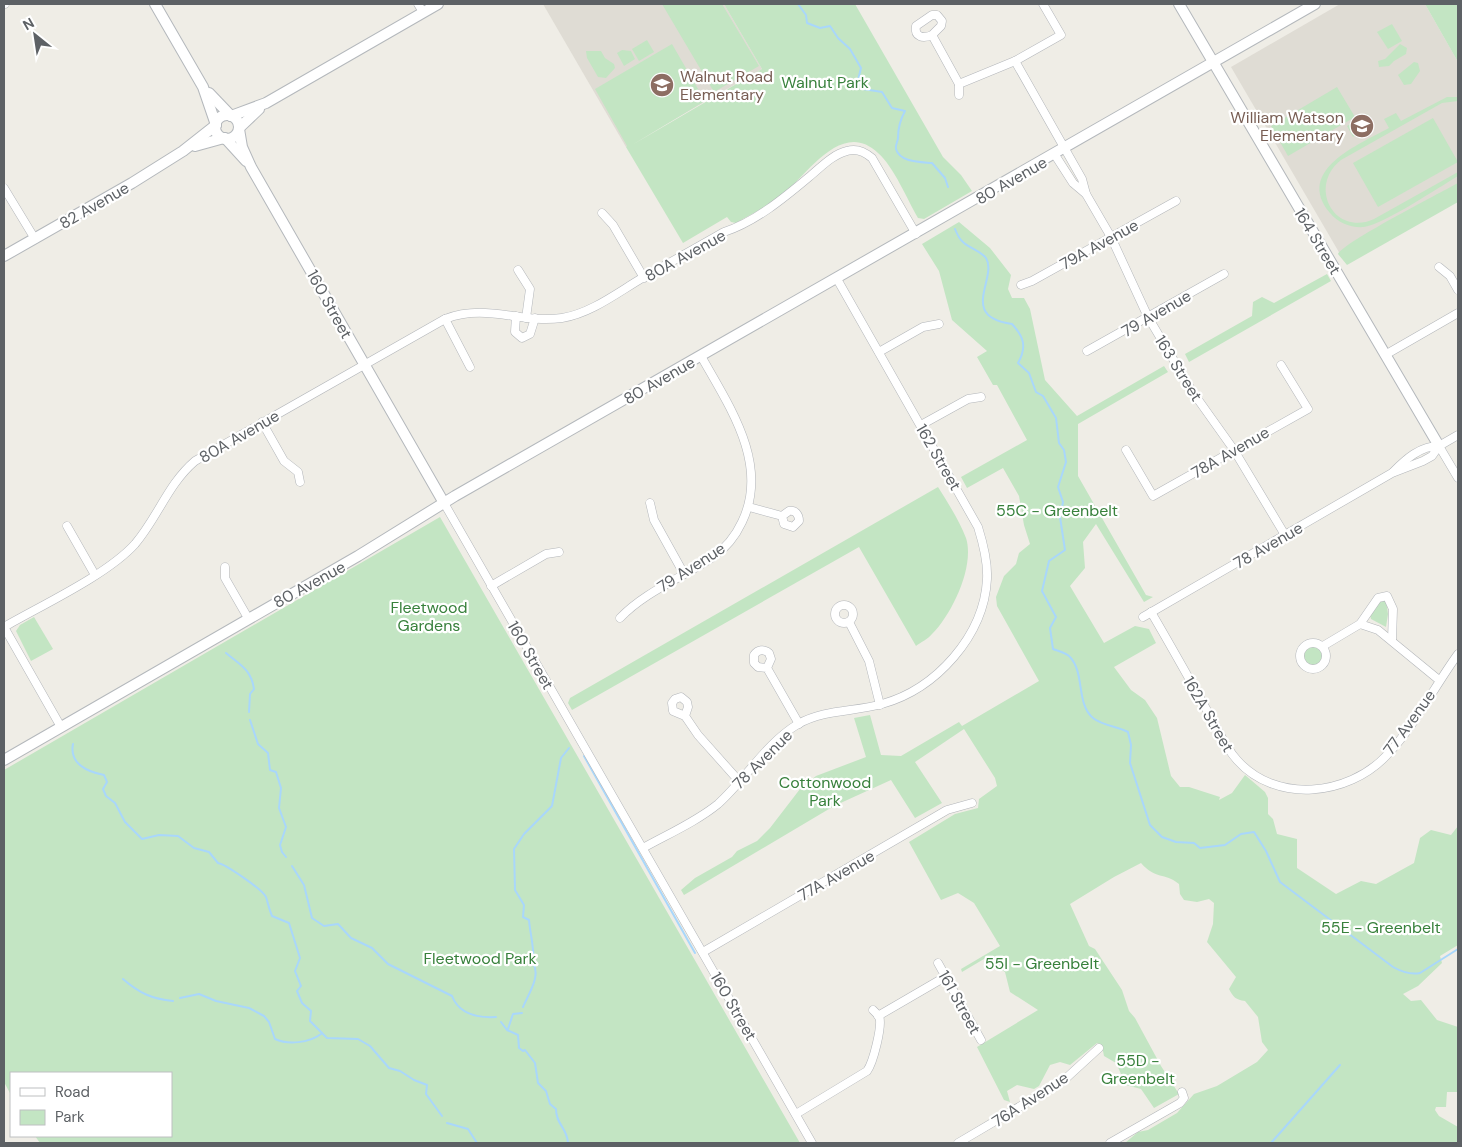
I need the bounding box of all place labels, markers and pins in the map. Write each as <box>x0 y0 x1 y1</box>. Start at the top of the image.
place label: Walnut Road Elementary <box>680 66 773 105</box>
school or university icon: Walnut Road Elementary <box>649 72 675 98</box>
place label: William Watson Elementary <box>1230 107 1344 146</box>
school or university icon: William Watson Elementary <box>1349 113 1375 139</box>

